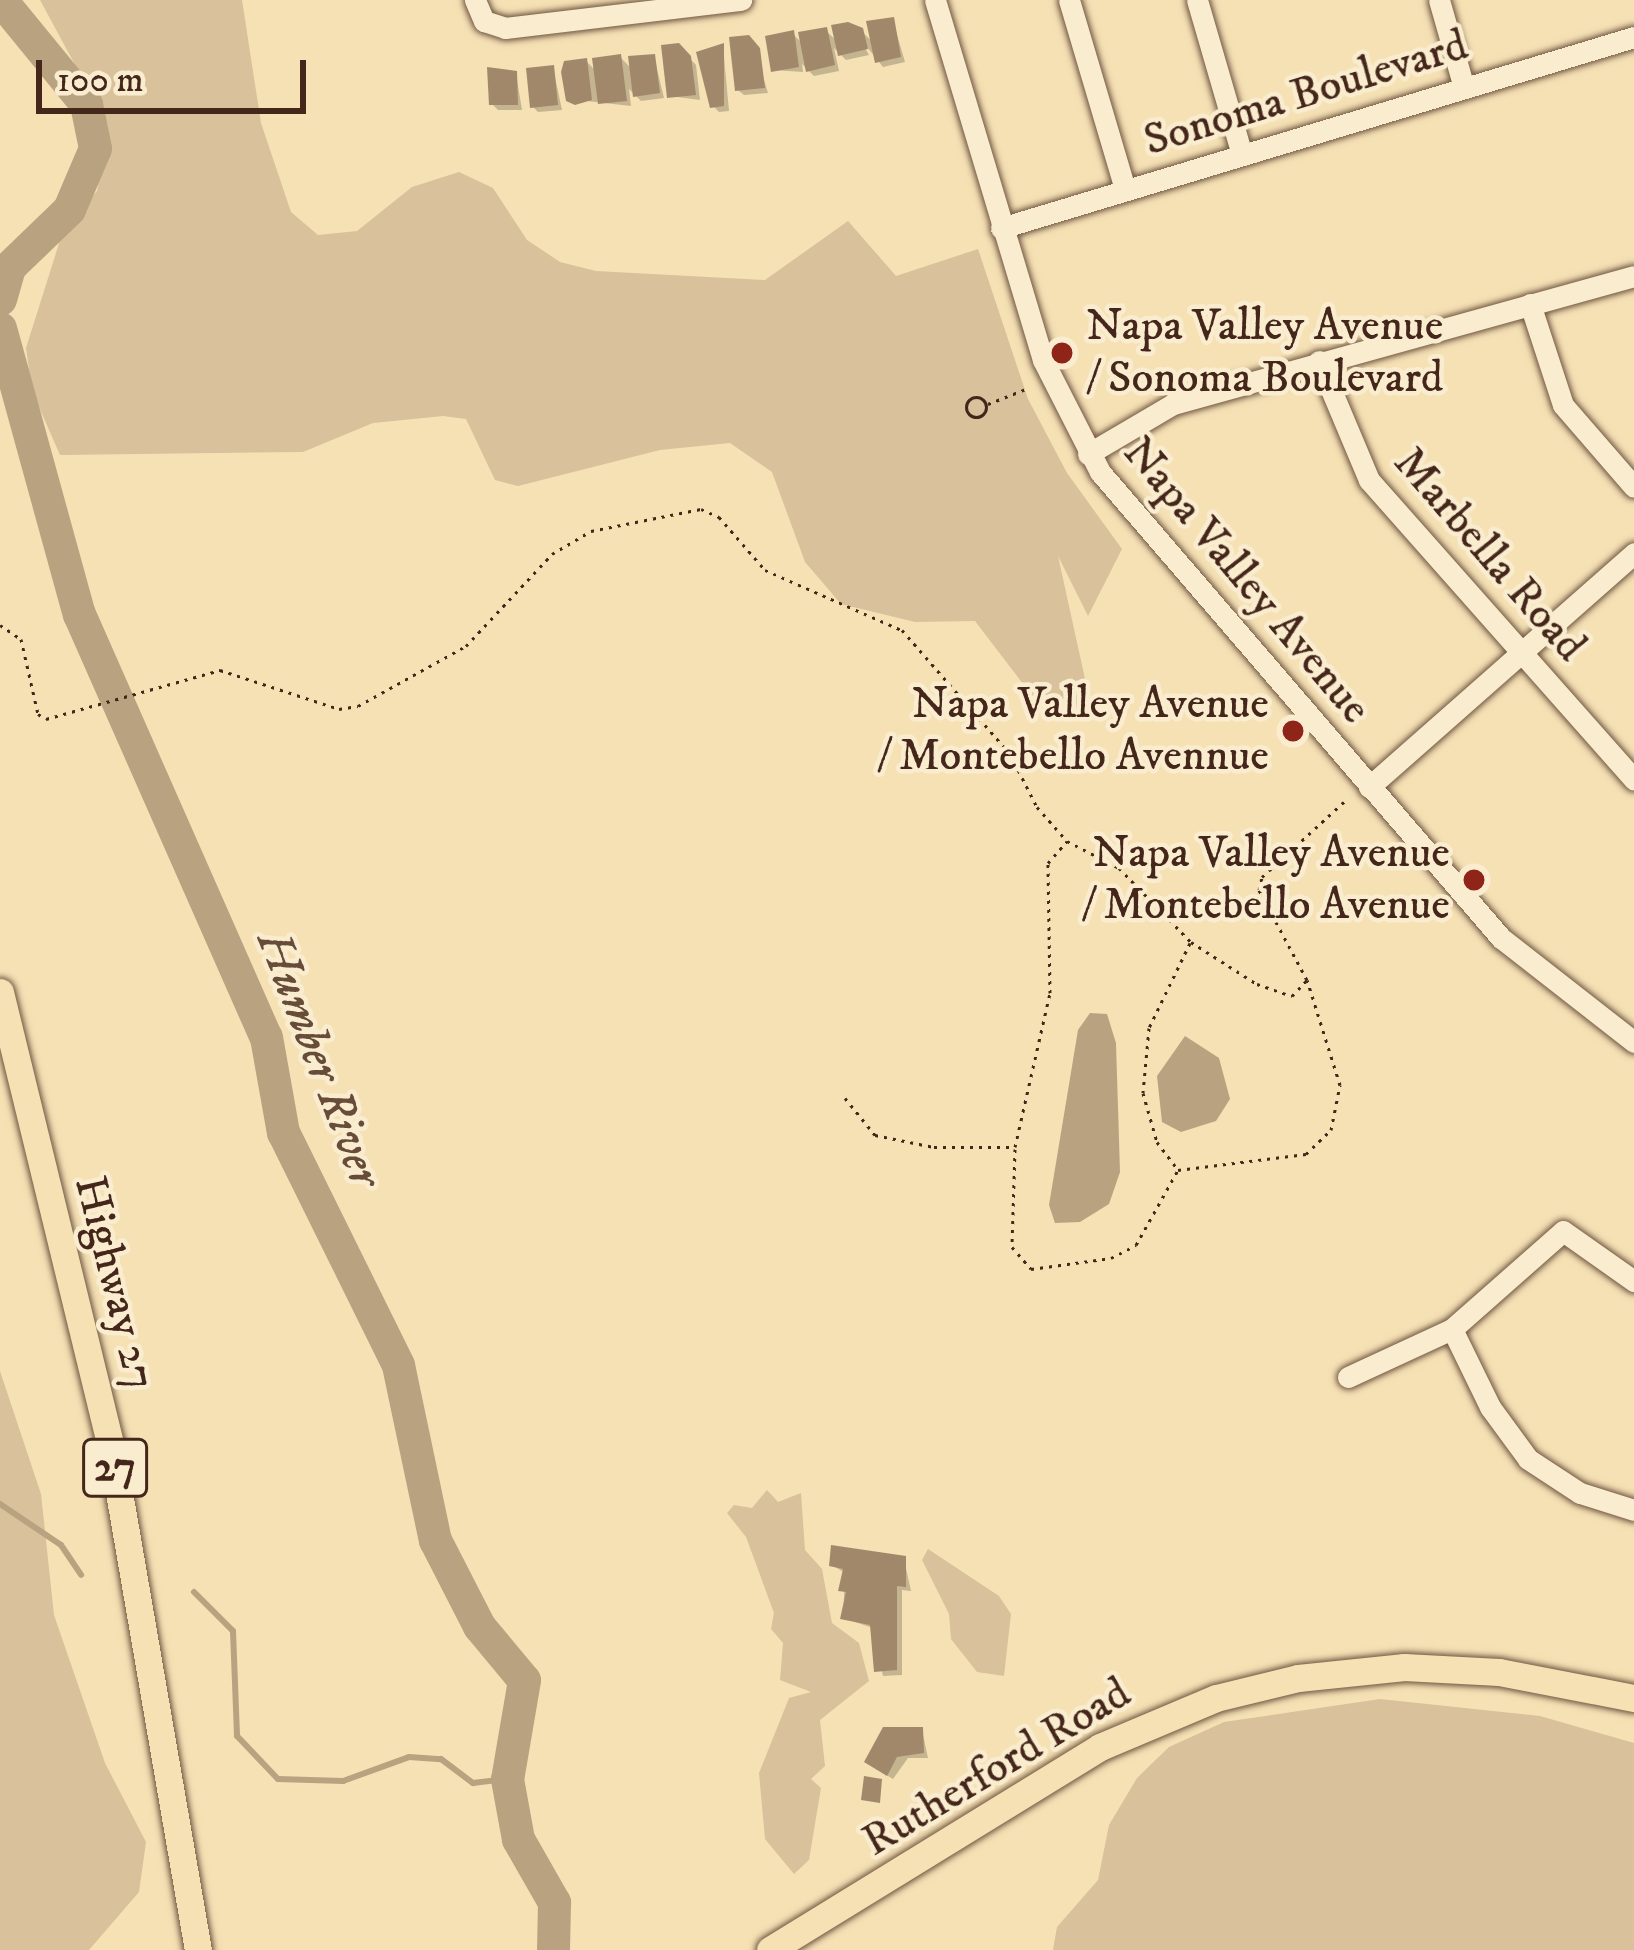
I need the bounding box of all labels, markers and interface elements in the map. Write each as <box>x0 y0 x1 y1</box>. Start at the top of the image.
street label: Sonoma Boulevard <box>1138 19 1474 169</box>
scale bar <box>42 36 312 110</box>
text: 100 m <box>57 58 144 103</box>
place label: Napa Valley Avenue / Sonoma Boulevard <box>1086 300 1443 406</box>
marker: Napa Valley Avenue / Sonoma Boulevard <box>1049 340 1075 366</box>
street label: Napa Valley Avenue <box>1110 427 1382 735</box>
street label: Marbella Road <box>1381 437 1597 673</box>
place label: Napa Valley Avenue / Montebello Avennue <box>877 678 1269 784</box>
marker: Napa Valley Avenue / Montebello Avennue <box>1280 718 1306 744</box>
place label: Napa Valley Avenue / Montebello Avenue <box>1082 827 1450 933</box>
marker: Napa Valley Avenue / Montebello Avenue <box>1461 867 1487 893</box>
water label: Humber River <box>243 923 393 1195</box>
street label: Highway 27 <box>61 1171 167 1395</box>
road number: 27 <box>82 1432 148 1504</box>
street label: Rutherford Road <box>853 1667 1141 1869</box>

